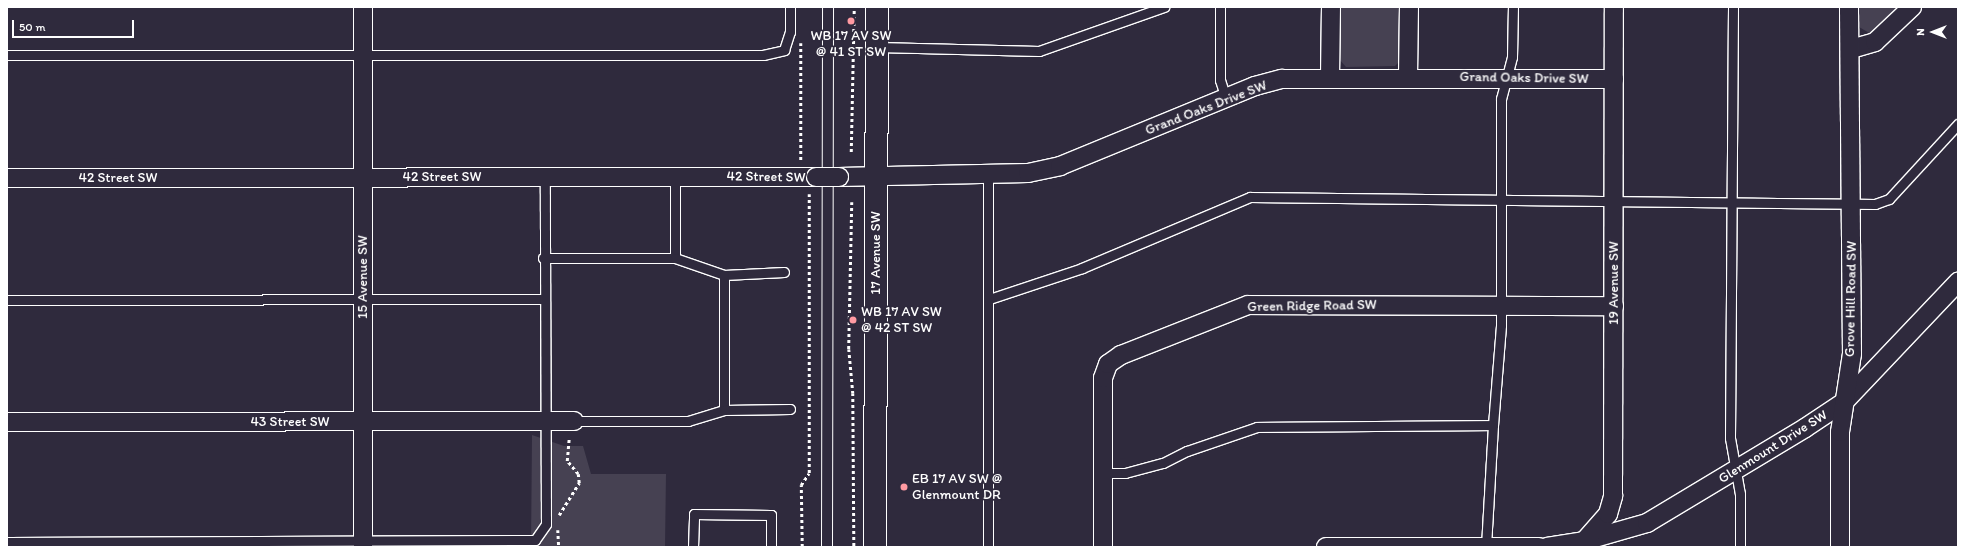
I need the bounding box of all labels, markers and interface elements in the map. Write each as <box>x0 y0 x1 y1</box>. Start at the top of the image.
scale bar <box>14 12 136 38</box>
north arrow <box>1913 12 1953 52</box>
marker: WB 17 AV SW @ 41 ST SW <box>846 16 856 26</box>
text: 50 m <box>19 20 45 34</box>
place label: WB 17 AV SW @ 41 ST SW <box>811 28 891 60</box>
text: N <box>1914 28 1927 36</box>
street label: Grand Oaks Drive SW <box>1459 68 1589 88</box>
street label: Grand Oaks Drive SW <box>1143 77 1269 139</box>
street label: 42 Street SW <box>726 168 806 186</box>
street label: 42 Street SW <box>403 169 481 185</box>
street label: 42 Street SW <box>79 170 157 186</box>
street label: 17 Avenue SW <box>868 211 884 295</box>
street label: 15 Avenue SW <box>355 235 371 319</box>
street label: 19 Avenue SW <box>1606 241 1622 325</box>
street label: Grove Hill Road SW <box>1842 241 1860 357</box>
street label: Green Ridge Road SW <box>1247 296 1377 316</box>
place label: WB 17 AV SW @ 42 ST SW <box>861 304 941 336</box>
marker: WB 17 AV SW @ 42 ST SW <box>848 315 858 325</box>
street label: Glenmount Drive SW <box>1715 407 1831 487</box>
street label: 43 Street SW <box>250 414 330 430</box>
place label: EB 17 AV SW @ Glenmount DR <box>912 471 1002 504</box>
marker: EB 17 AV SW @ Glenmount DR <box>899 482 909 492</box>

